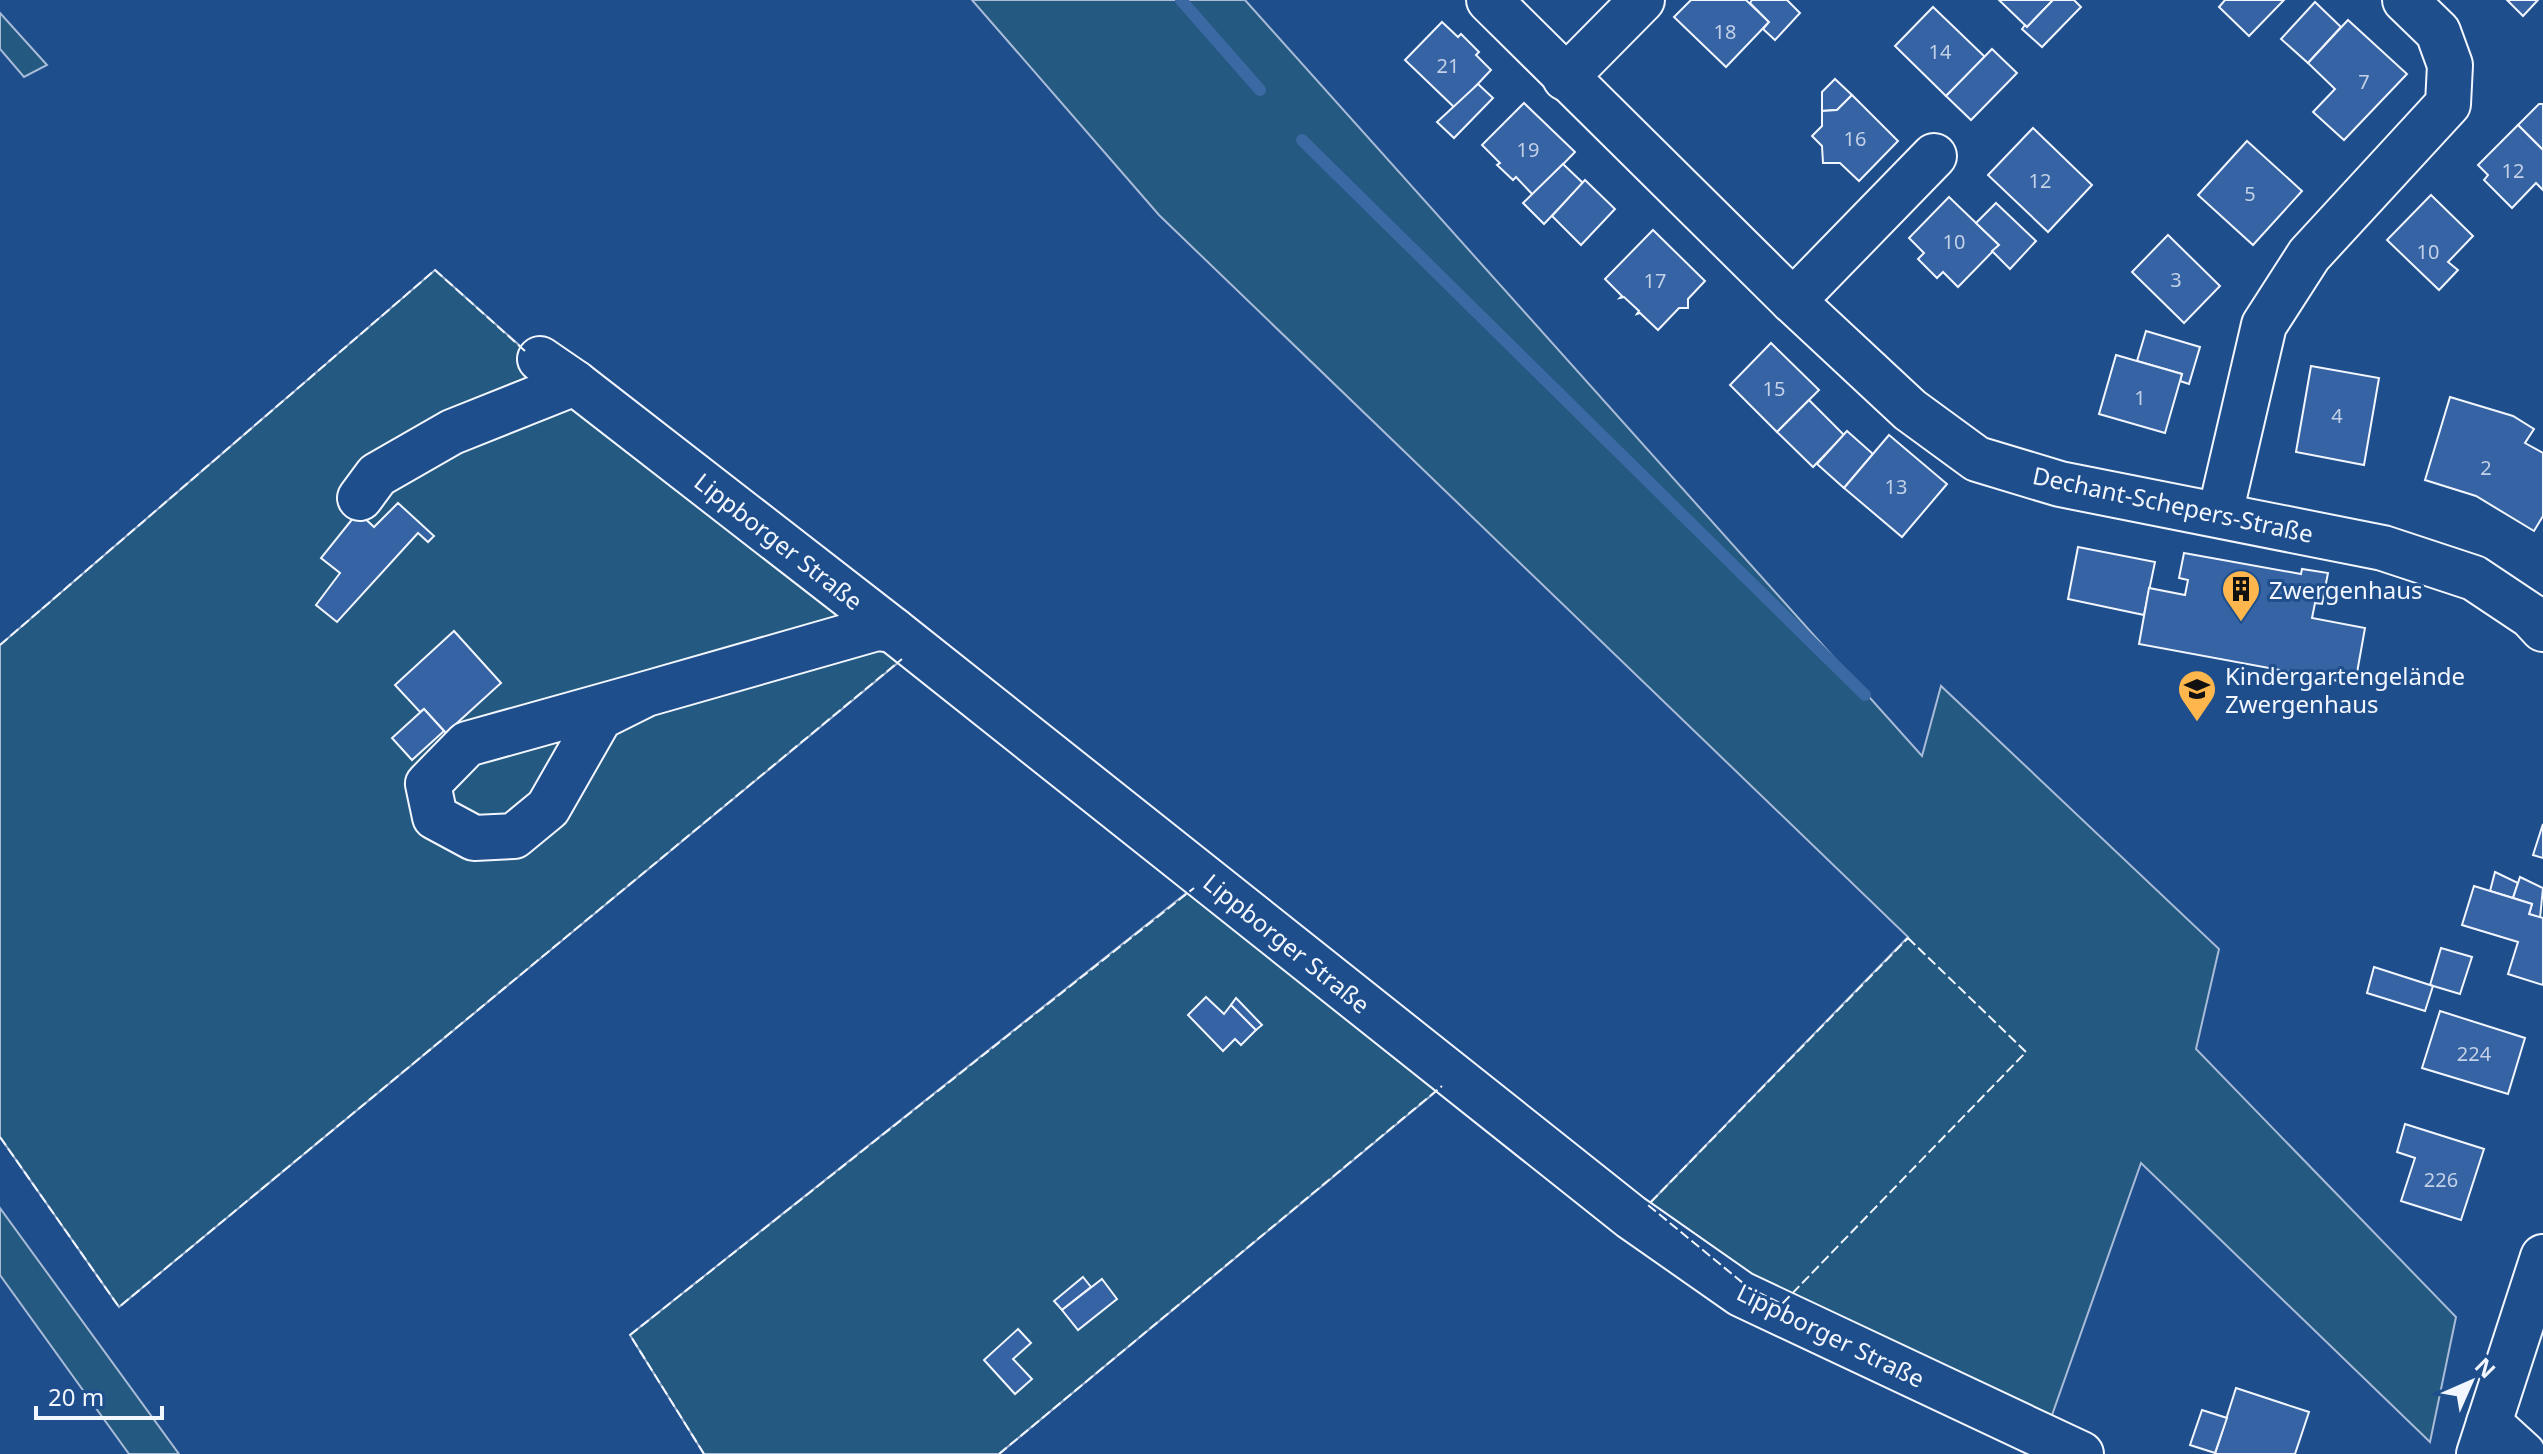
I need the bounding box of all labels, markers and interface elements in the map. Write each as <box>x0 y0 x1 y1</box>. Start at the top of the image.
house number: 18 <box>1714 18 1736 45</box>
house number: 14 <box>1929 38 1952 65</box>
house number: 21 <box>1437 52 1459 79</box>
house number: 7 <box>2358 68 2370 95</box>
house number: 16 <box>1844 125 1866 152</box>
house number: 19 <box>1517 136 1539 163</box>
house number: 12 <box>2502 157 2524 184</box>
house number: 12 <box>2029 167 2051 194</box>
house number: 5 <box>2244 180 2256 207</box>
house number: 10 <box>1943 228 1965 255</box>
house number: 10 <box>2417 238 2439 265</box>
house number: 3 <box>2170 266 2182 293</box>
house number: 17 <box>1644 267 1666 294</box>
house number: 15 <box>1763 375 1785 402</box>
house number: 1 <box>2134 384 2146 411</box>
house number: 4 <box>2331 402 2343 429</box>
house number: 2 <box>2480 454 2492 481</box>
street label: Dechant-Schepers-Straße <box>2030 458 2316 550</box>
street label: Lippborger Straße <box>688 465 870 617</box>
house number: 13 <box>1885 473 1907 500</box>
building icon: Zwergenhaus <box>2220 568 2262 623</box>
place label: Zwergenhaus <box>2269 573 2423 606</box>
place label: Kindergartengelände Zwergenhaus <box>2225 659 2465 720</box>
school or university icon: Kindergartengelände Zwergenhaus <box>2176 668 2218 723</box>
street label: Lippborger Straße <box>1197 866 1377 1020</box>
house number: 224 <box>2457 1040 2492 1067</box>
house number: 226 <box>2424 1166 2458 1193</box>
street label: Lippborger Straße <box>1732 1275 1930 1395</box>
north arrow <box>2431 1342 2511 1422</box>
text: N <box>2469 1350 2503 1384</box>
scale bar <box>36 1370 162 1420</box>
text: 20 m <box>48 1380 104 1413</box>

